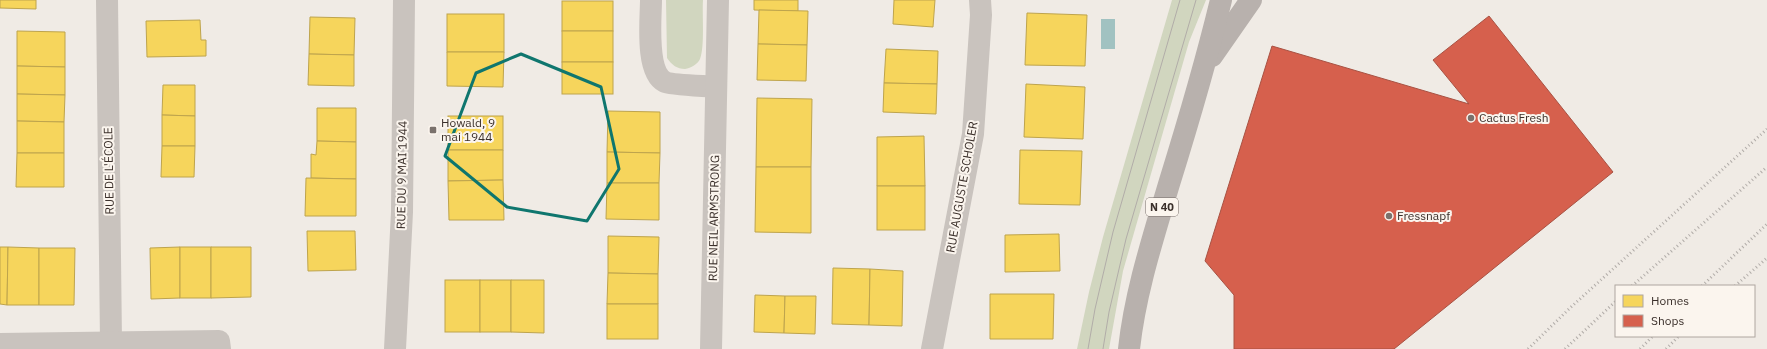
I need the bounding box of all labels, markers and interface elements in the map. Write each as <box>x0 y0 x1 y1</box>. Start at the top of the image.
place label: Cactus Fresh <box>1479 110 1549 125</box>
marker: Cactus Fresh <box>1466 113 1476 123</box>
place label: Howald, 9 mai 1944 <box>441 115 495 144</box>
street label: RUE AUGUSTE SCHOLER <box>943 120 981 254</box>
street label: RUE DU 9 MAI 1944 <box>393 121 410 229</box>
marker: Howald, 9 mai 1944 <box>428 125 438 135</box>
street label: RUE DE L'ÉCOLE <box>100 127 117 215</box>
street label: RUE NEIL ARMSTRONG <box>705 155 722 281</box>
road number: N 40 <box>1146 198 1178 216</box>
place label: Fressnapf <box>1397 208 1450 223</box>
marker: Fressnapf <box>1384 211 1394 221</box>
legend <box>1615 285 1755 337</box>
text: Homes <box>1651 293 1689 308</box>
text: Shops <box>1651 313 1684 328</box>

